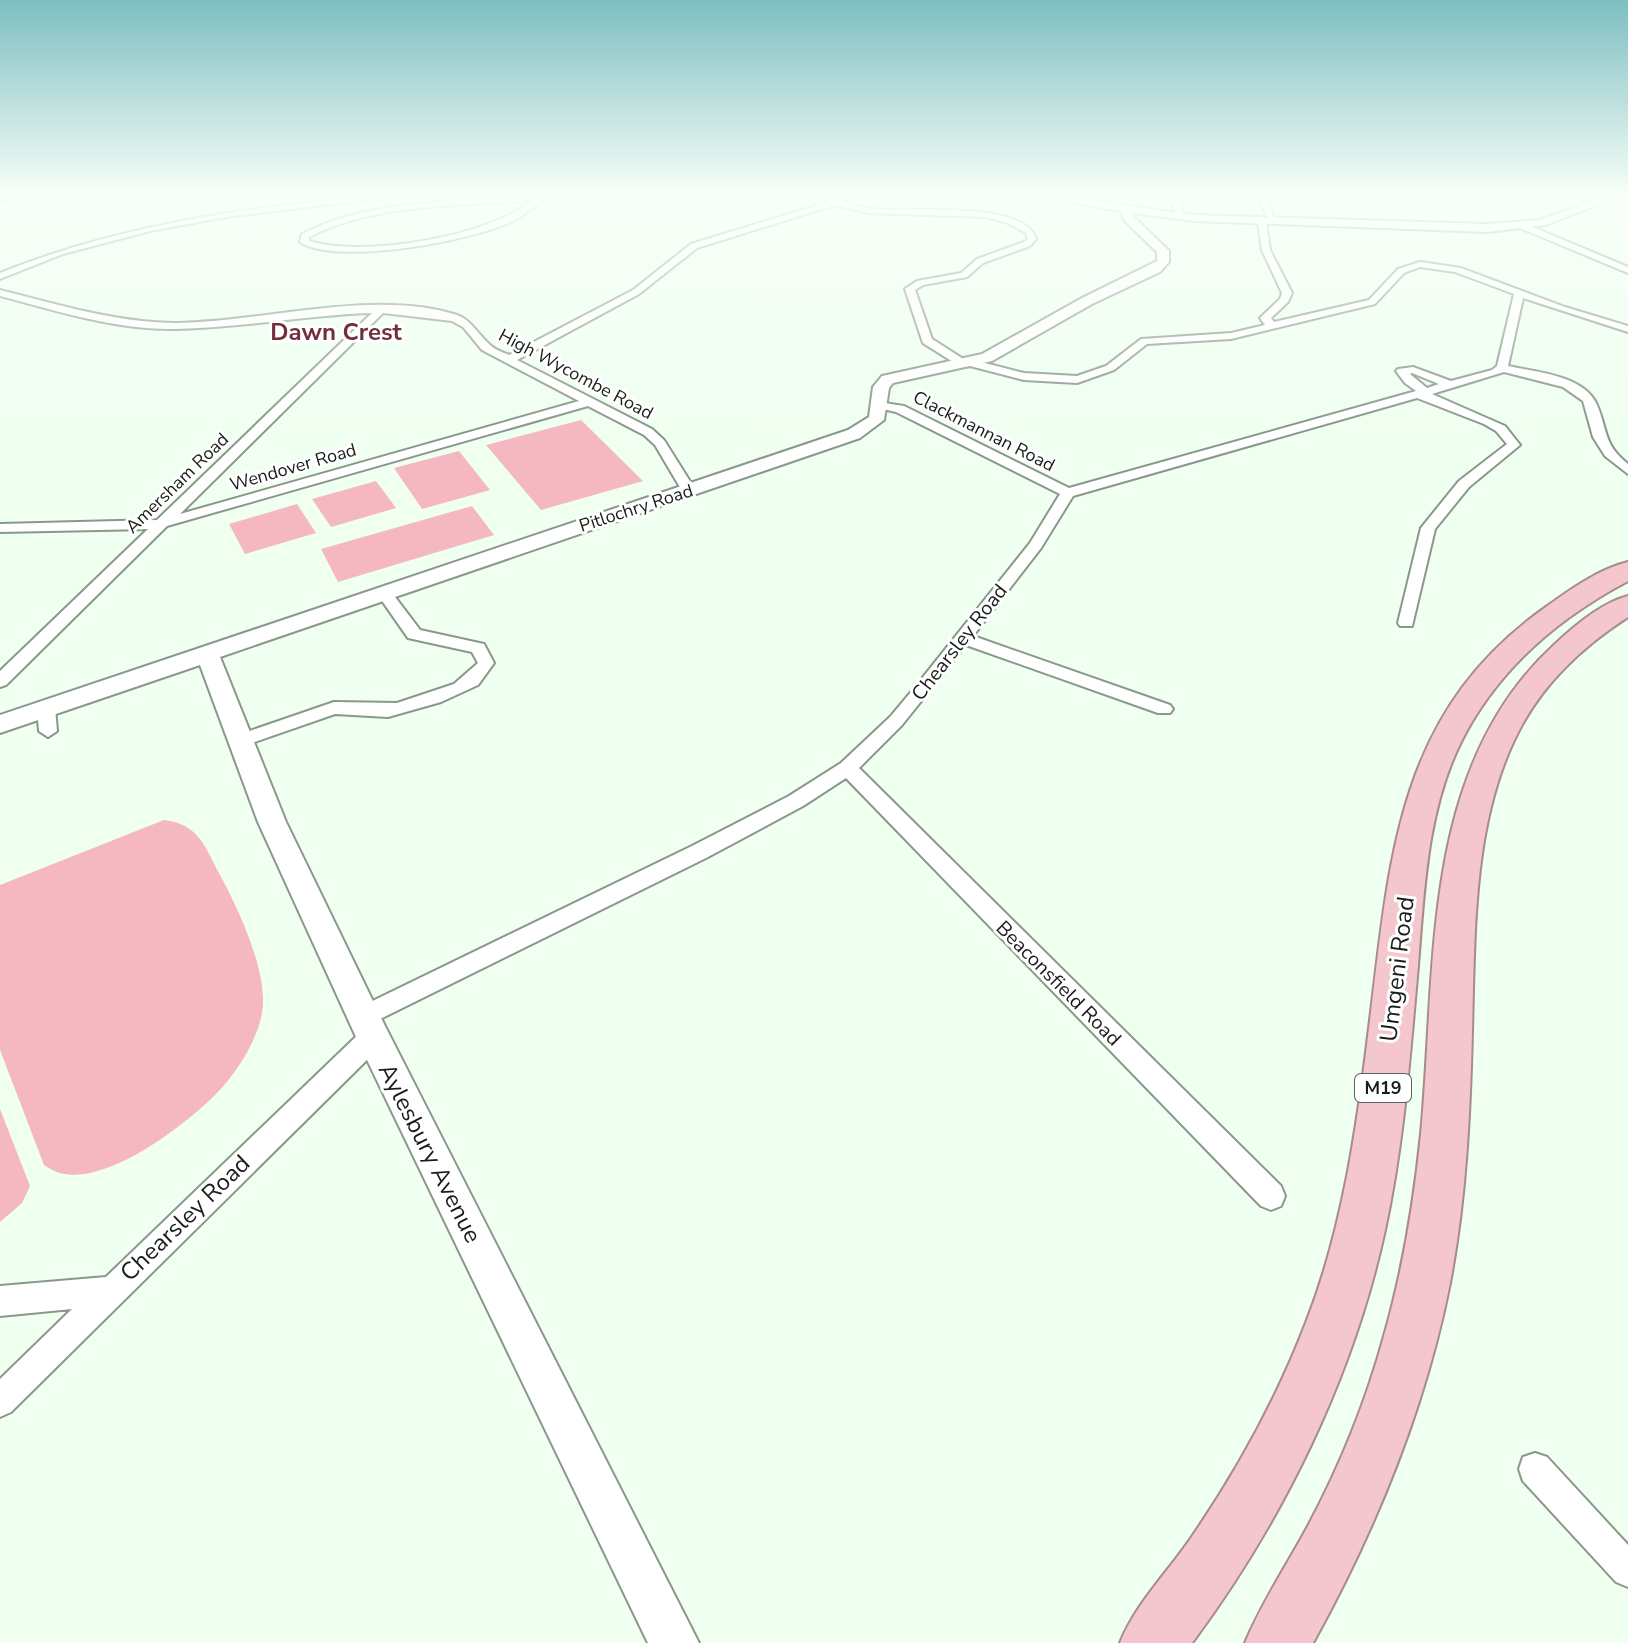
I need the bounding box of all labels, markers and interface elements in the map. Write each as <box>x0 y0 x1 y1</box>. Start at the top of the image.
district label: Dawn Crest <box>270 316 403 348</box>
street label: High Wycombe Road <box>494 323 658 425</box>
street label: Clackmannan Road <box>909 385 1059 477</box>
street label: Amersham Road <box>120 428 234 538</box>
street label: Wendover Road <box>227 437 359 497</box>
street label: Pitlochry Road <box>576 478 696 538</box>
street label: Chearsley Road <box>905 578 1013 706</box>
street label: Umgeni Road <box>1372 895 1422 1043</box>
street label: Beaconsfield Road <box>990 915 1127 1052</box>
street label: Aylesbury Avenue <box>371 1058 489 1248</box>
road number: M19 <box>1355 1074 1411 1102</box>
street label: Chearsley Road <box>113 1148 257 1288</box>

